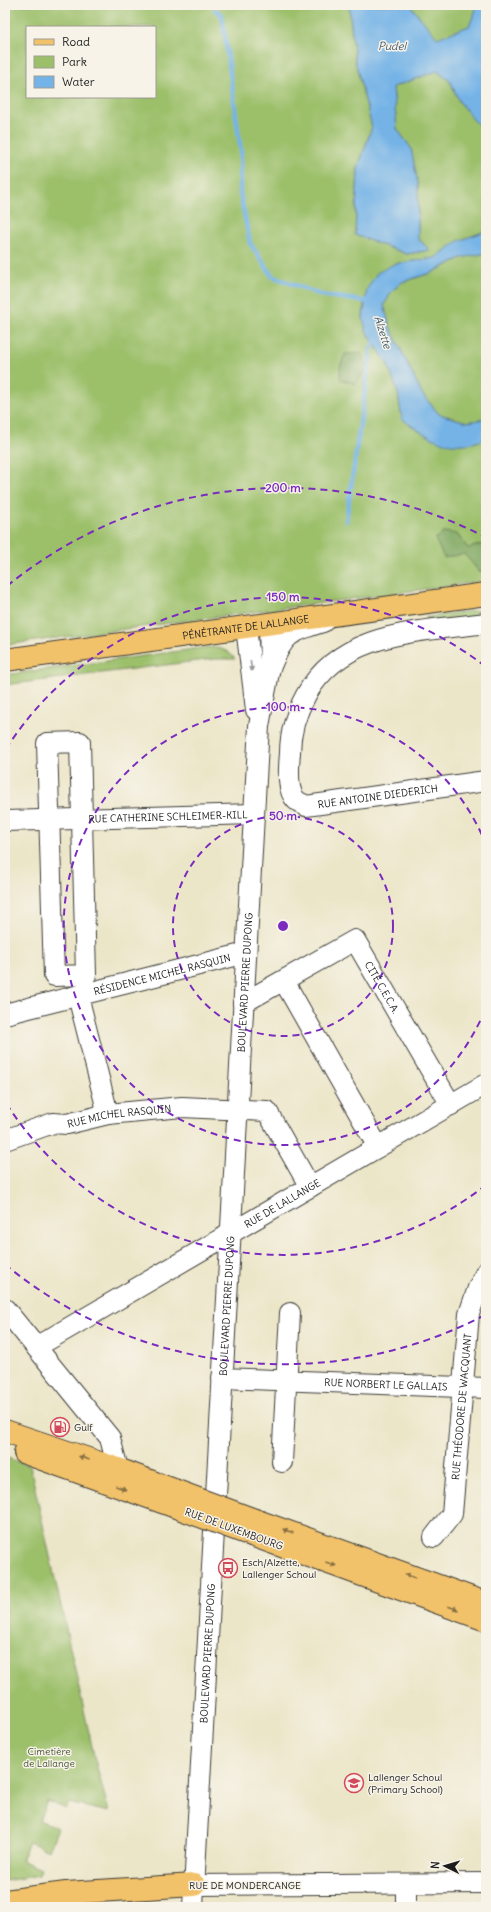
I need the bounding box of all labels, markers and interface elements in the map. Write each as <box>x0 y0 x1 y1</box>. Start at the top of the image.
legend <box>26 26 156 98</box>
text: Road <box>62 34 90 49</box>
water label: Pudel <box>378 39 407 53</box>
text: Park <box>62 54 87 69</box>
text: Water <box>62 74 95 89</box>
water label: Alzette <box>371 314 395 351</box>
text: 200 m <box>265 480 301 495</box>
text: 150 m <box>267 589 300 604</box>
street label: PÉNÉTRANTE DE LALLANGE <box>182 612 310 642</box>
one-way arrow <box>248 660 254 672</box>
text: 100 m <box>266 699 300 714</box>
street label: RUE ANTOINE DIEDERICH <box>317 781 439 811</box>
street label: RUE CATHERINE SCHLEIMER-KILL <box>88 808 248 825</box>
text: 50 m <box>269 808 298 823</box>
street label: BOULEVARD PIERRE DUPONG <box>234 912 255 1053</box>
centre of rings <box>276 919 290 933</box>
street label: RÉSIDENCE MICHEL RASQUIN <box>92 951 232 998</box>
street label: CITÉ C.E.C.A. <box>362 959 403 1016</box>
street label: RUE MICHEL RASQUIN <box>66 1102 172 1130</box>
street label: RUE DE LALLANGE <box>242 1176 323 1231</box>
street label: BOULEVARD PIERRE DUPONG <box>216 1236 237 1376</box>
street label: RUE THÉODORE DE WACQUANT <box>448 1333 474 1480</box>
street label: RUE NORBERT LE GALLAIS <box>324 1375 448 1393</box>
fuel station icon: Gulf <box>49 1416 71 1438</box>
place label: Gulf <box>74 1421 93 1434</box>
one-way arrow <box>78 1454 90 1460</box>
one-way arrow <box>115 1485 127 1491</box>
street label: RUE DE LUXEMBOURG <box>183 1505 285 1553</box>
one-way arrow <box>281 1528 293 1534</box>
place label: Esch/Alzette, Lallenger Schoul <box>242 1556 316 1581</box>
bus stop icon: Esch/Alzette, Lallenger Schoul <box>217 1557 239 1579</box>
one-way arrow <box>325 1561 337 1567</box>
one-way arrow <box>403 1572 415 1578</box>
street label: BOULEVARD PIERRE DUPONG <box>197 1583 218 1724</box>
one-way arrow <box>447 1605 459 1611</box>
park label: Cimetière de Lallange <box>23 1745 75 1770</box>
place label: Lallenger Schoul (Primary School) <box>368 1771 443 1796</box>
school or university icon: Lallenger Schoul (Primary School) <box>343 1772 365 1794</box>
north arrow <box>425 1846 465 1886</box>
text: N <box>428 1861 442 1870</box>
street label: RUE DE MONDERCANGE <box>189 1879 301 1892</box>

